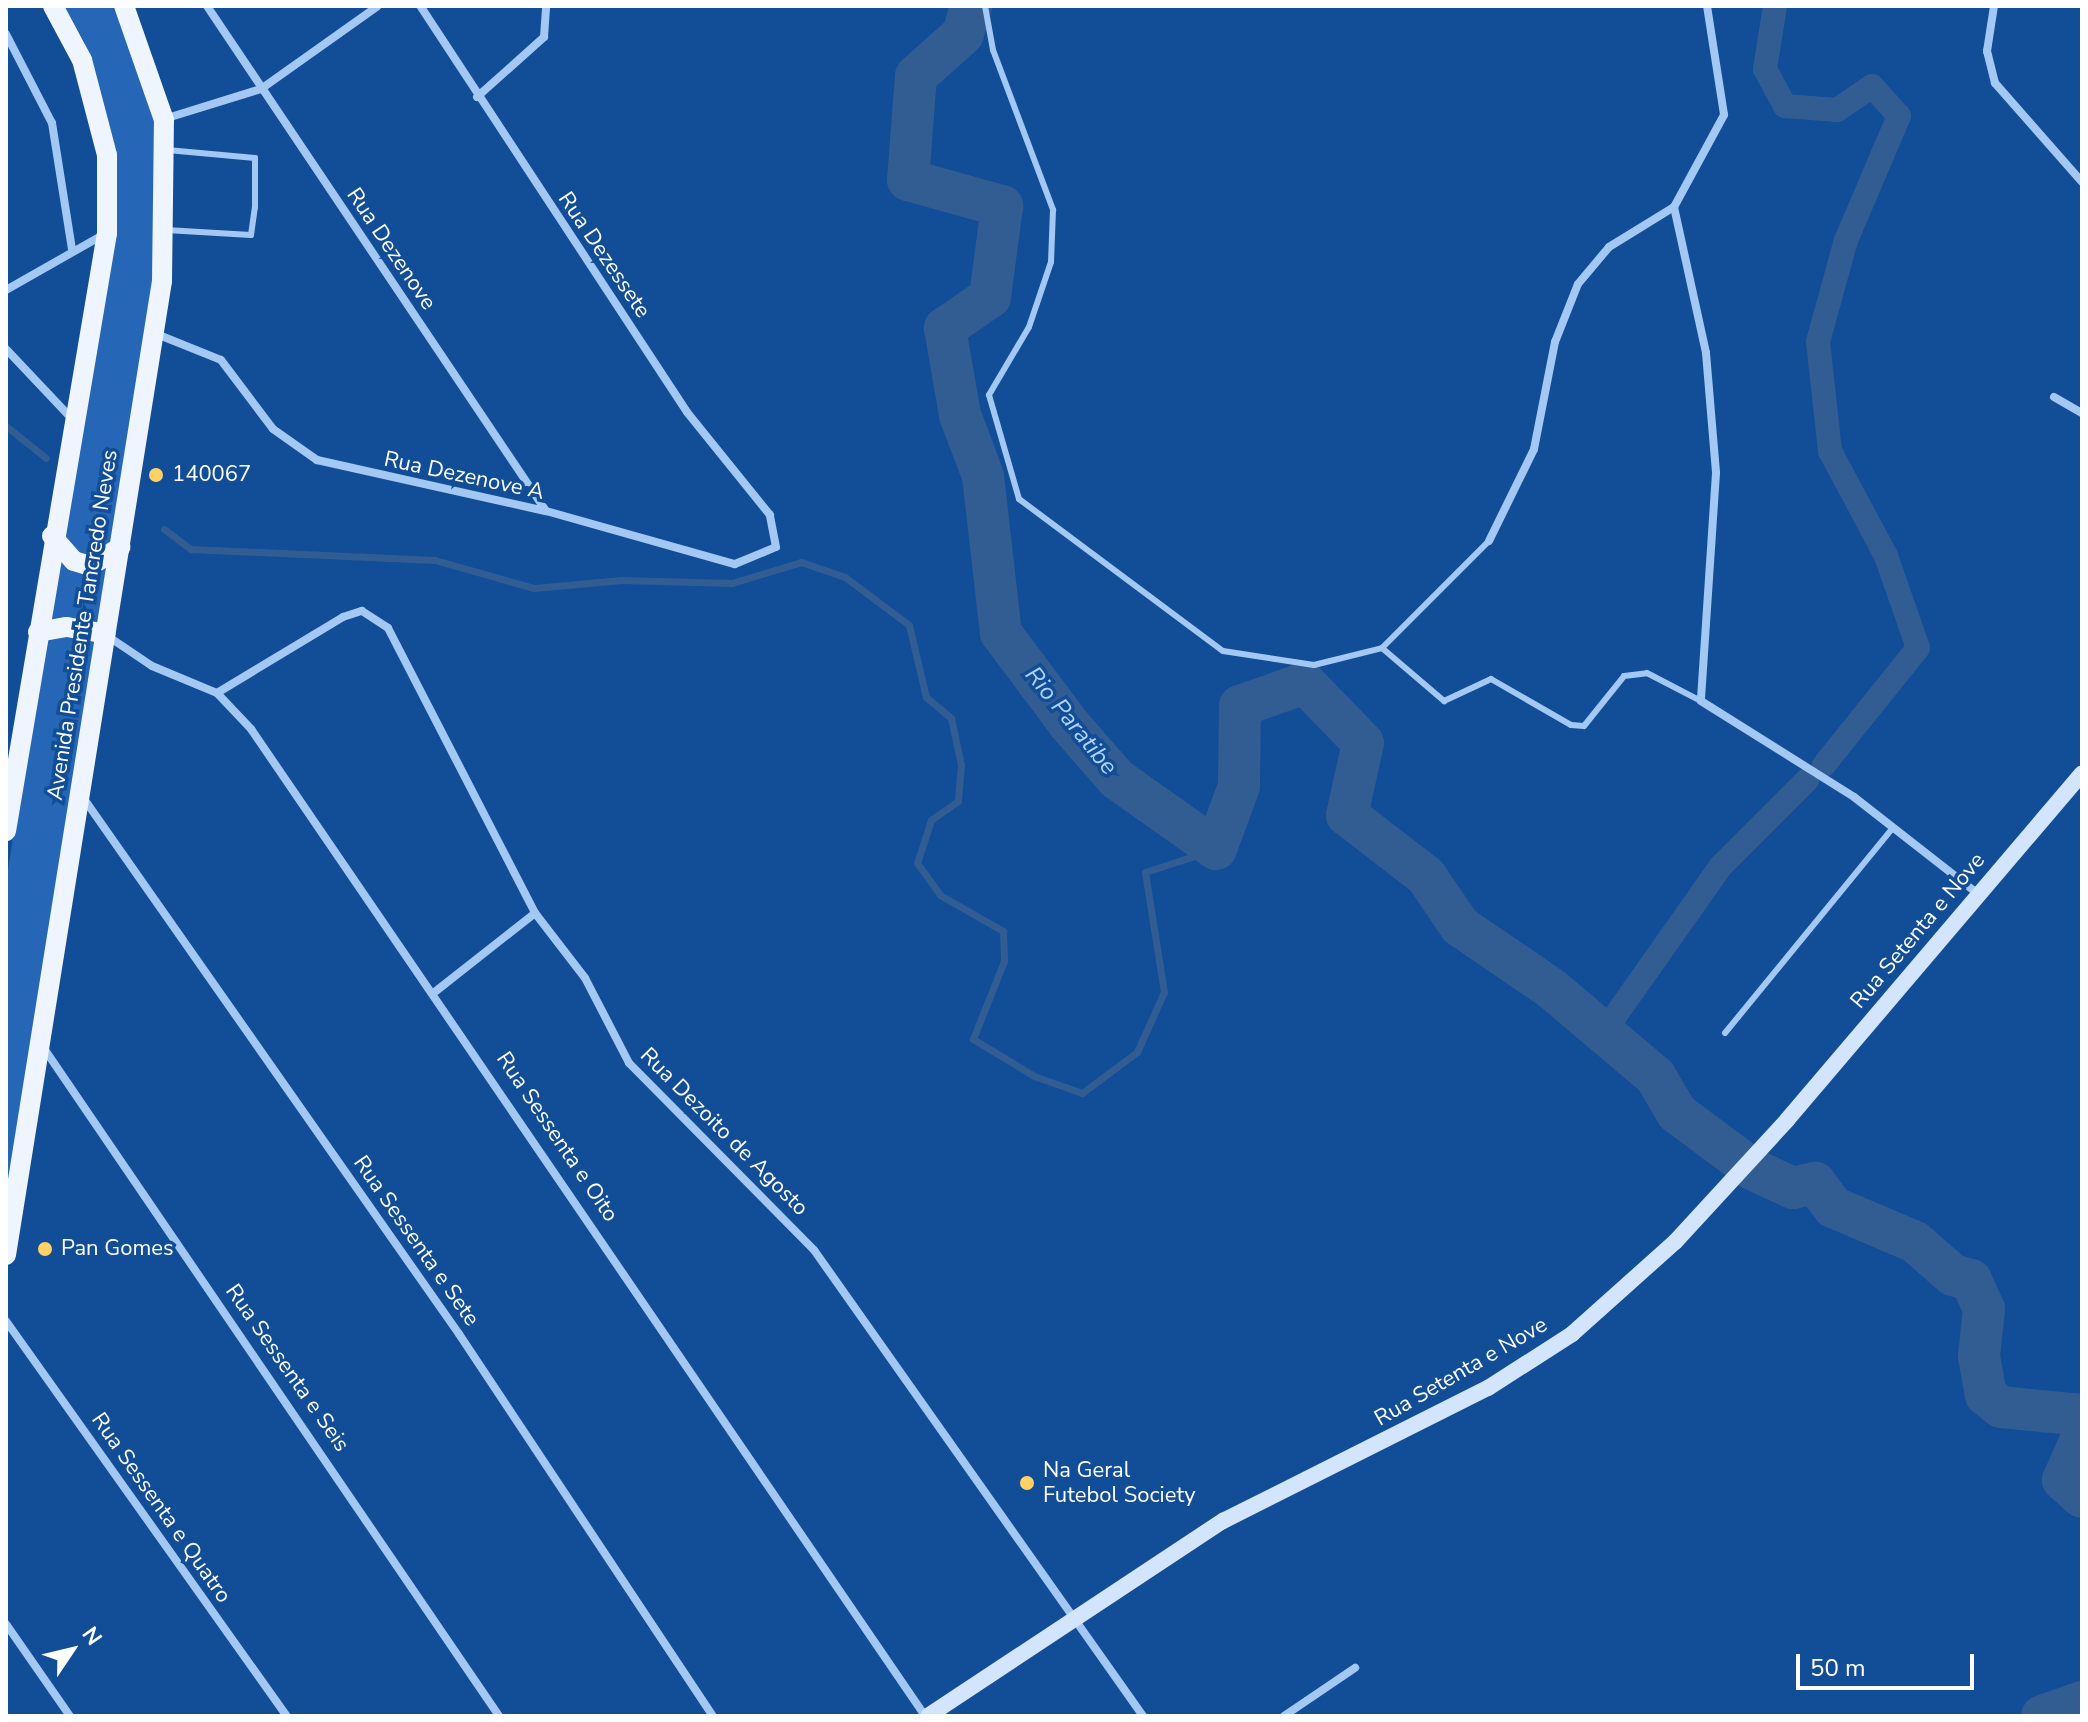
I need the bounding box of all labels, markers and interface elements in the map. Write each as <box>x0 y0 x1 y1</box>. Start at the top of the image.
street label: Rua Dezenove <box>341 183 441 315</box>
street label: Rua Dezessete <box>552 187 656 323</box>
street label: Rua Dezenove A <box>381 446 547 506</box>
street label: Avenida Presidente Tancredo Neves <box>42 448 124 802</box>
place label: 140067 <box>172 462 251 488</box>
marker: 140067 <box>147 466 165 484</box>
water label: Rio Paratibe <box>1019 661 1123 781</box>
street label: Rua Setenta e Nove <box>1845 848 1991 1014</box>
street label: Rua Dezoito de Agosto <box>635 1043 813 1221</box>
street label: Rua Sessenta e Oito <box>490 1047 624 1227</box>
street label: Rua Sessenta e Sete <box>347 1151 485 1331</box>
place label: Pan Gomes <box>61 1236 174 1262</box>
marker: Pan Gomes <box>36 1240 54 1258</box>
street label: Rua Sessenta e Seis <box>219 1279 355 1457</box>
street label: Rua Setenta e Nove <box>1370 1312 1552 1432</box>
street label: Rua Sessenta e Quatro <box>85 1408 237 1608</box>
place label: Na Geral Futebol Society <box>1043 1457 1196 1508</box>
marker: Na Geral Futebol Society <box>1018 1474 1036 1492</box>
north arrow <box>32 1610 112 1690</box>
text: N <box>75 1621 109 1652</box>
scale bar <box>1800 1638 1978 1688</box>
text: 50 m <box>1810 1652 1866 1684</box>

